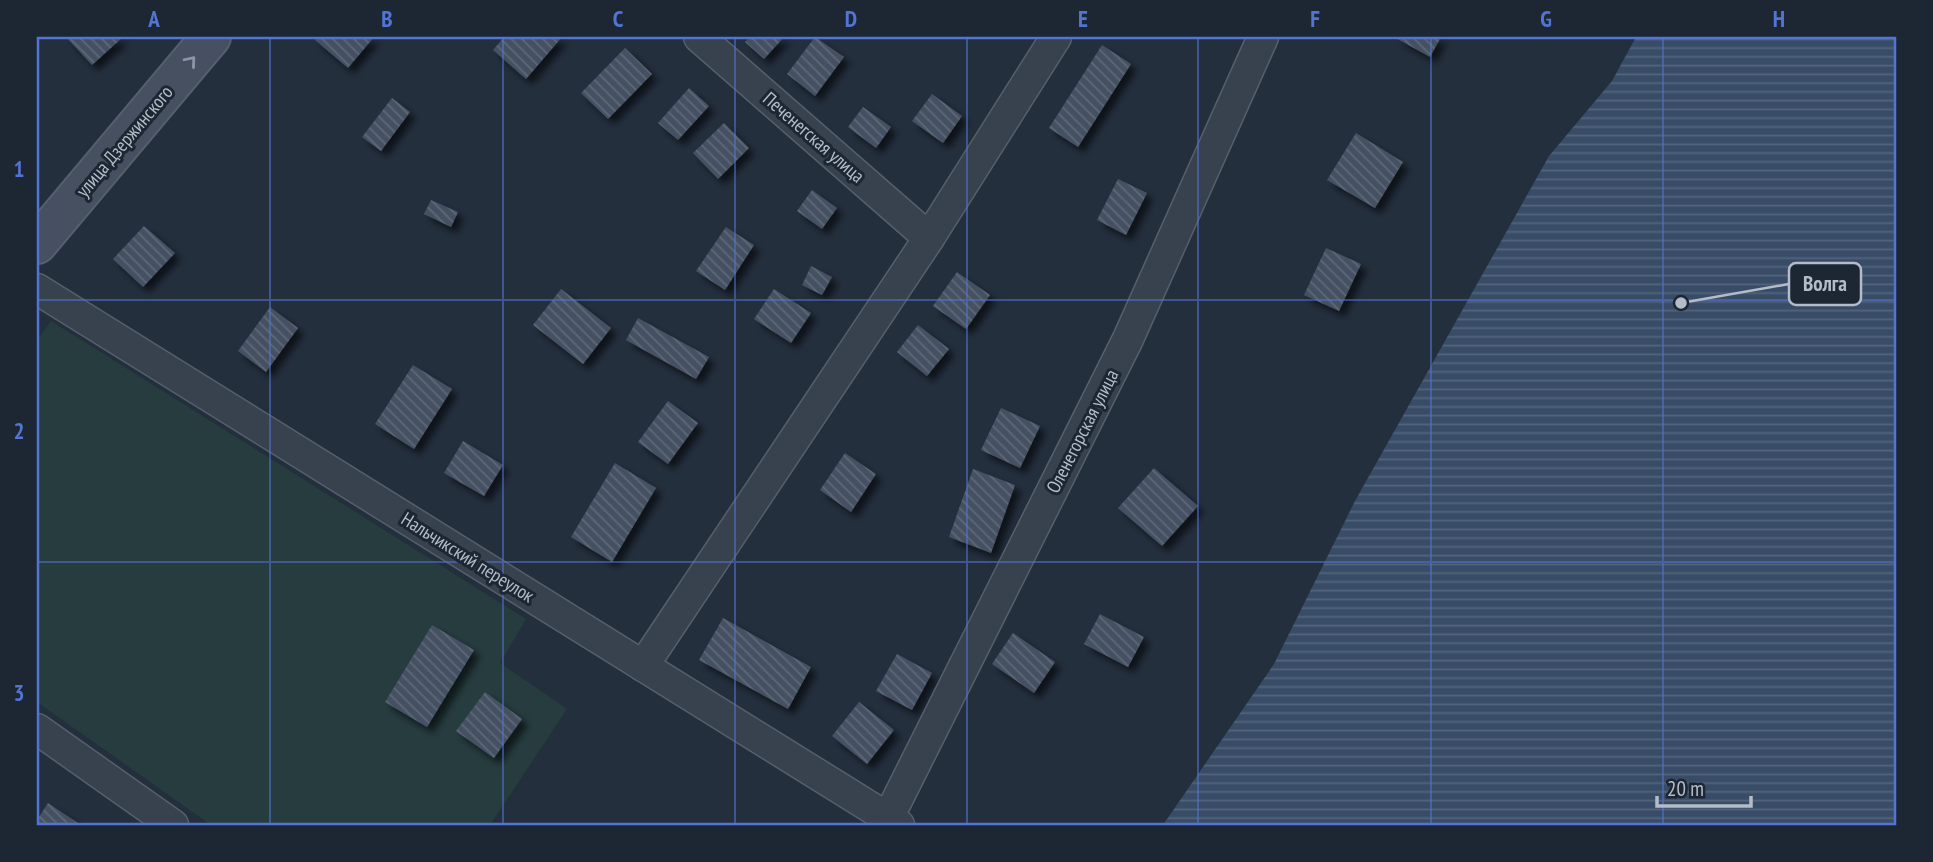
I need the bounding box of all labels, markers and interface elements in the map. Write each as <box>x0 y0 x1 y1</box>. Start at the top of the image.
text: A <box>147 4 160 33</box>
text: B <box>381 4 393 33</box>
text: C <box>613 4 624 33</box>
text: D <box>845 4 857 33</box>
text: E <box>1078 4 1088 33</box>
text: F <box>1310 4 1320 33</box>
text: G <box>1540 4 1552 33</box>
text: H <box>1773 4 1785 33</box>
one-way arrow <box>183 56 195 69</box>
street label: улица Дзержинского <box>70 80 178 202</box>
street label: Печенегская улица <box>758 86 870 188</box>
text: 1 <box>14 154 25 183</box>
callout: Волга <box>1789 263 1861 305</box>
text: Волга <box>1803 270 1847 297</box>
street label: Оленегорская улица <box>1041 365 1123 497</box>
text: 2 <box>14 416 25 445</box>
street label: Нальчикский переулок <box>397 506 539 608</box>
text: 3 <box>14 678 25 707</box>
scale bar <box>1657 764 1751 808</box>
text: 20 m <box>1667 775 1704 802</box>

